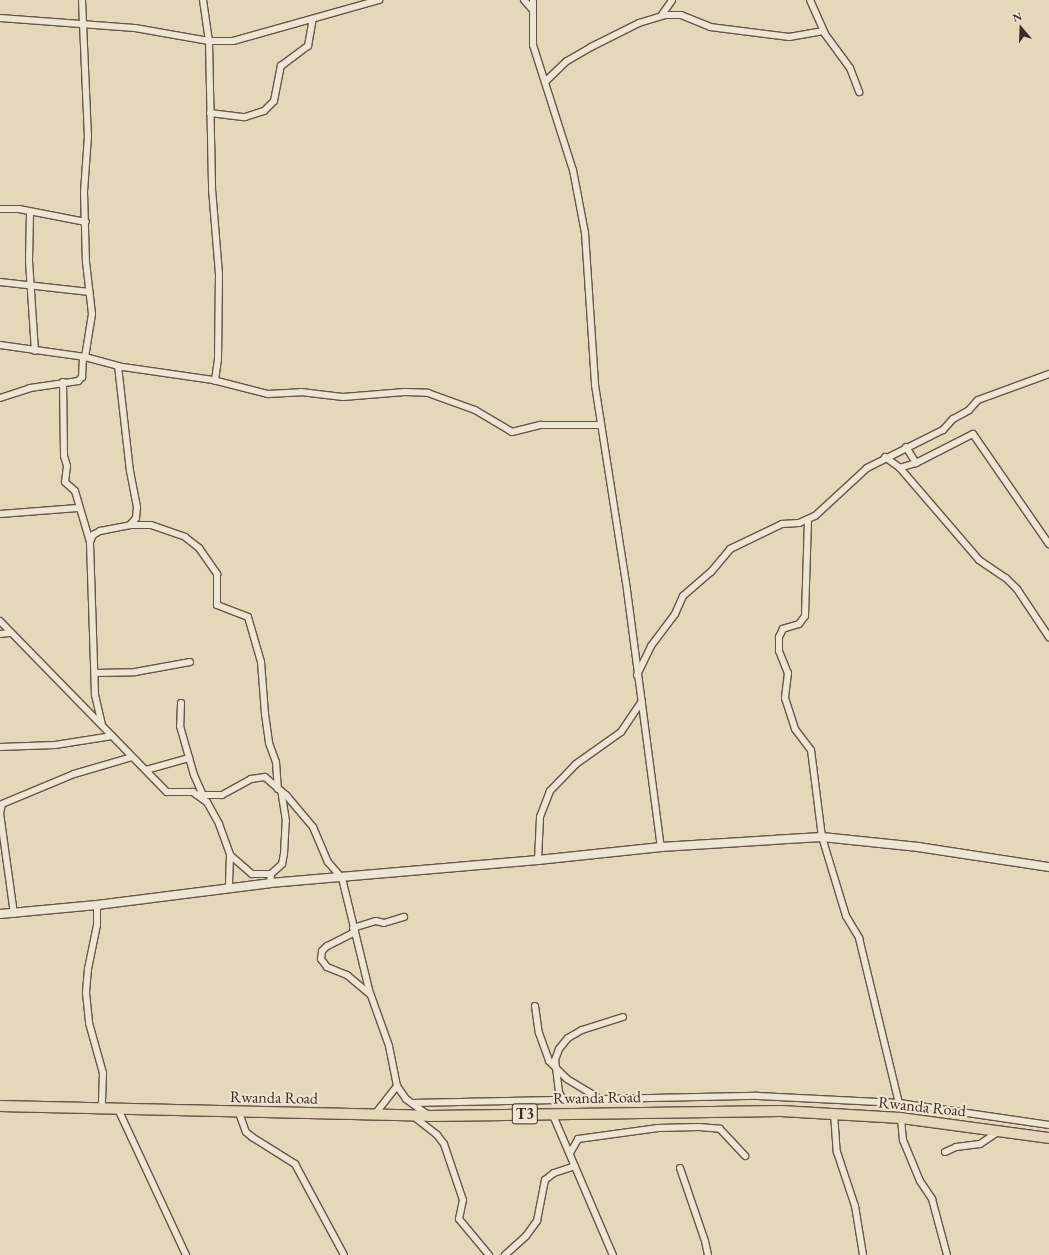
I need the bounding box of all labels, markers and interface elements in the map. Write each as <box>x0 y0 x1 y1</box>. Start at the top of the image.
north arrow <box>1001 8 1041 48</box>
text: N <box>1011 9 1024 25</box>
street label: Rwanda Road <box>230 1088 318 1108</box>
street label: Rwanda Road <box>553 1088 641 1108</box>
street label: Rwanda Road <box>877 1093 967 1121</box>
road number: T3 <box>511 1101 539 1127</box>

